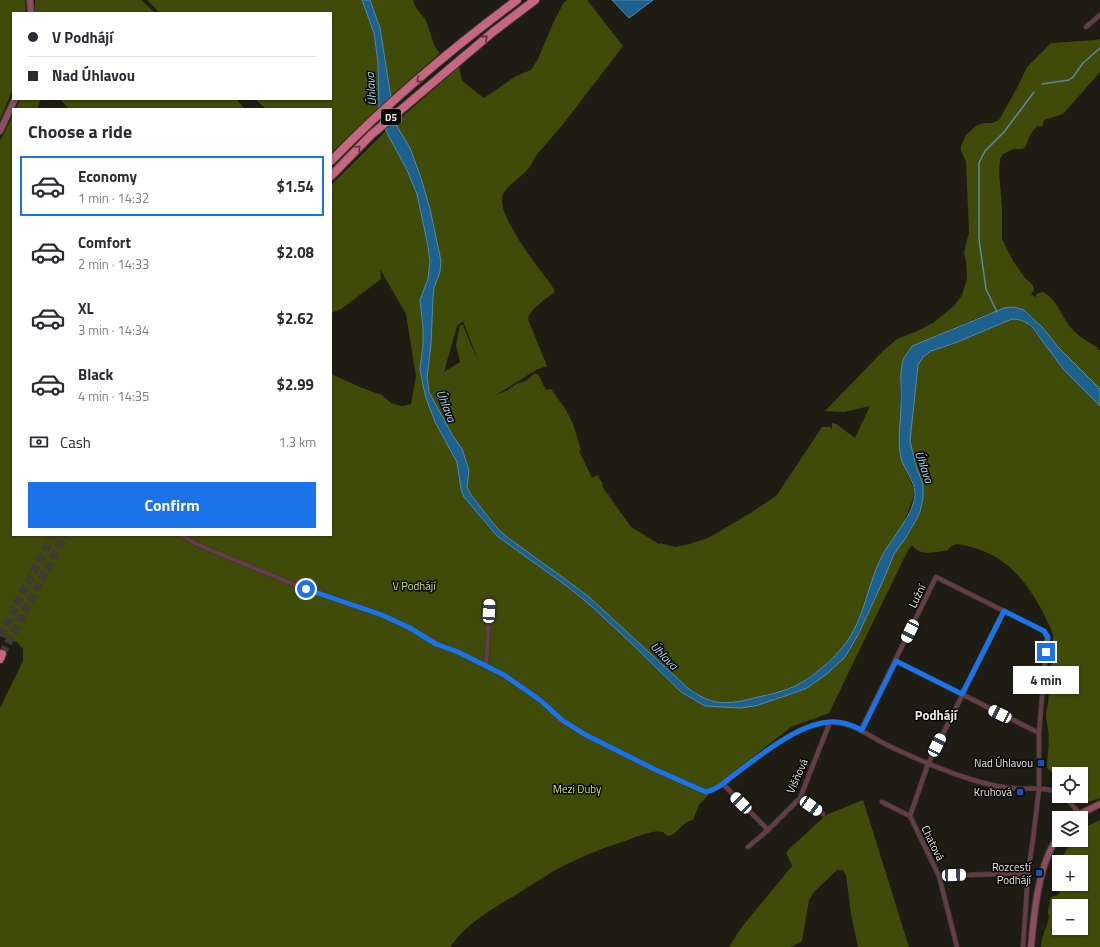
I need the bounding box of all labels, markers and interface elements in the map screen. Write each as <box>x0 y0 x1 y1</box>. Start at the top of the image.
text: V Podhájí <box>52 26 113 49</box>
one-way arrow <box>481 36 488 43</box>
text: Nad Úhlavou <box>52 64 135 87</box>
water label: Úhlava <box>360 71 381 106</box>
one-way arrow <box>416 75 423 82</box>
road number: D5 <box>381 109 401 125</box>
text: Choose a ride <box>28 118 132 145</box>
one-way arrow <box>353 145 361 153</box>
text: Economy <box>78 165 137 188</box>
icon: car <box>30 168 66 204</box>
text: $1.54 <box>277 175 314 198</box>
text: 1 min · 14:32 <box>78 188 149 208</box>
text: Comfort <box>78 231 131 254</box>
icon: car <box>30 234 66 270</box>
text: $2.08 <box>277 241 314 264</box>
text: 2 min · 14:33 <box>78 254 149 274</box>
text: XL <box>78 297 94 320</box>
icon: car <box>30 300 66 336</box>
text: $2.62 <box>277 307 314 330</box>
text: 3 min · 14:34 <box>78 320 149 340</box>
text: Black <box>78 363 113 386</box>
icon: car <box>30 366 66 402</box>
text: $2.99 <box>277 373 314 396</box>
text: 4 min · 14:35 <box>78 386 149 406</box>
water label: Úhlava <box>432 387 462 426</box>
icon: cash <box>28 431 50 453</box>
text: Cash <box>60 431 91 454</box>
text: 1.3 km <box>279 432 316 452</box>
water label: Úhlava <box>910 448 939 486</box>
button: Confirm <box>28 482 316 528</box>
park label: V Podhájí <box>392 578 437 594</box>
route start <box>297 580 315 598</box>
street label: Lužní <box>904 580 930 610</box>
car <box>482 599 496 623</box>
car <box>899 618 921 644</box>
water label: Úhlava <box>646 637 683 675</box>
route end <box>1037 643 1055 661</box>
callout: 4 min <box>1013 666 1079 694</box>
text: 4 min <box>1030 670 1062 690</box>
car <box>987 703 1013 725</box>
district label: Podhájí <box>915 705 959 725</box>
car <box>926 732 948 758</box>
place label: Nad Úhlavou <box>974 755 1033 771</box>
street label: Višňová <box>782 756 812 796</box>
marker: Nad Úhlavou <box>1036 758 1046 768</box>
map controls <box>1052 767 1088 935</box>
button: locate <box>1052 767 1088 803</box>
park label: Mezi Duby <box>553 781 602 797</box>
place label: Kruhová <box>974 784 1012 800</box>
marker: Kruhová <box>1015 787 1025 797</box>
car <box>728 790 754 816</box>
car <box>798 794 824 818</box>
button: layers <box>1052 811 1088 847</box>
street label: Chatová <box>918 823 949 864</box>
button: + <box>1052 855 1088 891</box>
place label: Rozcestí Podhájí <box>992 859 1033 888</box>
marker: Rozcestí Podhájí <box>1034 868 1044 878</box>
car <box>942 869 966 881</box>
button: − <box>1052 899 1088 935</box>

